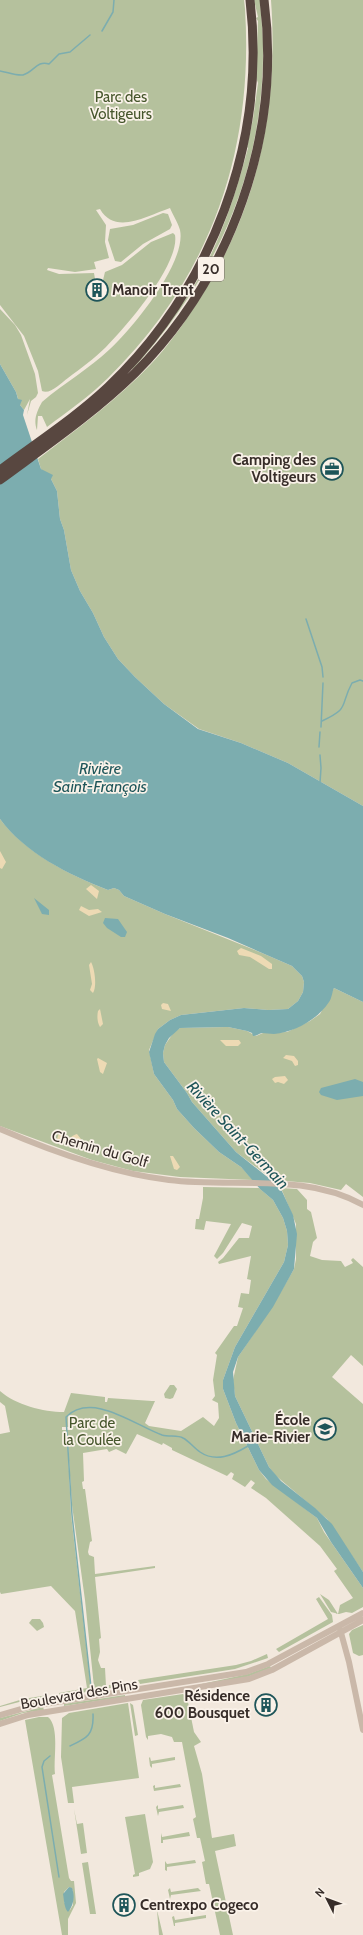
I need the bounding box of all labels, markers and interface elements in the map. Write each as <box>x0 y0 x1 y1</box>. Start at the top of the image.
park label: Parc des Voltigeurs <box>90 88 152 123</box>
road number: 20 <box>198 257 224 281</box>
building icon: Manoir Trent <box>84 277 110 303</box>
place label: Manoir Trent <box>112 281 194 299</box>
place label: Camping des Voltigeurs <box>232 451 316 486</box>
office icon: Camping des Voltigeurs <box>319 456 345 482</box>
water label: Rivière Saint-François <box>53 759 147 796</box>
water label: Rivière Saint-Germain <box>183 1077 293 1193</box>
street label: Chemin du Golf <box>50 1127 150 1171</box>
place label: École Marie-Rivier <box>231 1410 310 1446</box>
park label: Parc de la Coulée <box>63 1414 121 1449</box>
school or university icon: École Marie-Rivier <box>312 1416 338 1442</box>
street label: Boulevard des Pins <box>19 1675 139 1713</box>
place label: Résidence 600 Bousquet <box>155 1687 250 1722</box>
building icon: Résidence 600 Bousquet <box>253 1692 279 1718</box>
north arrow <box>307 1879 347 1919</box>
text: N <box>312 1885 327 1900</box>
building icon: Centrexpo Cogeco <box>111 1892 137 1918</box>
place label: Centrexpo Cogeco <box>140 1896 259 1914</box>

